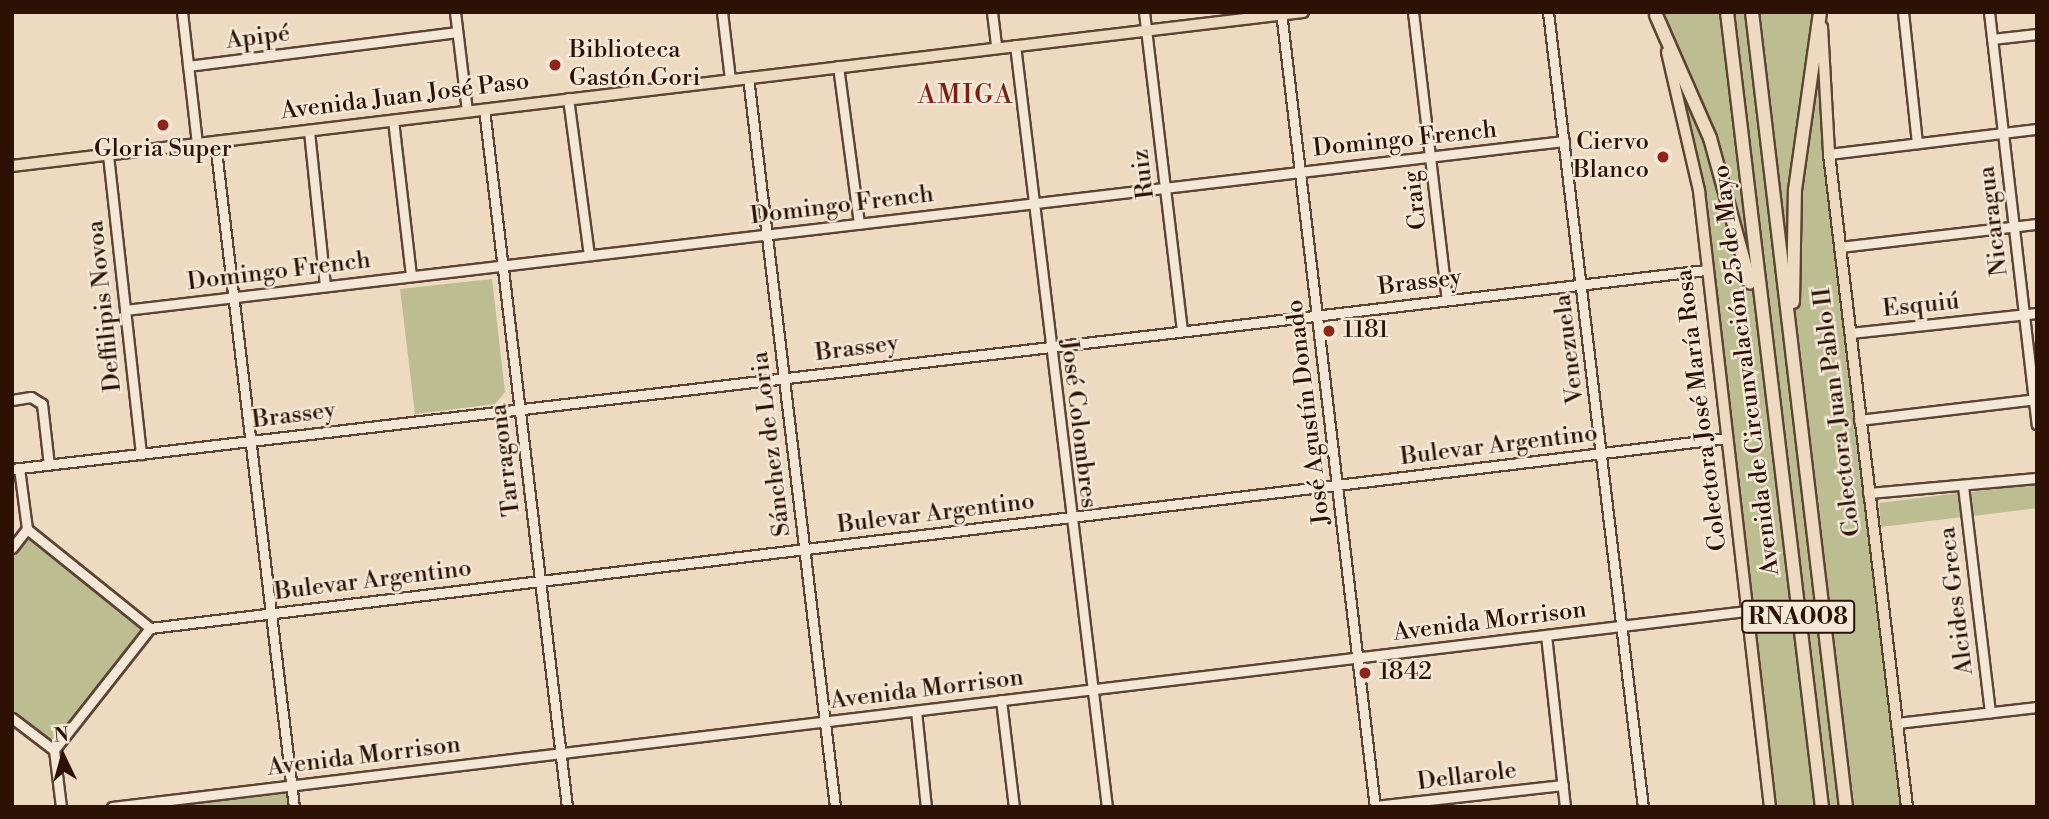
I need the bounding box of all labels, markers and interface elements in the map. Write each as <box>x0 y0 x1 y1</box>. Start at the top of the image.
street label: Apipé <box>224 20 292 56</box>
place label: Biblioteca Gastón Gori <box>569 37 700 93</box>
marker: Biblioteca Gastón Gori <box>547 57 563 73</box>
street label: Avenida Juan José Paso <box>279 67 531 127</box>
district label: AMIGA <box>918 80 1014 112</box>
street label: Domingo French <box>1312 116 1498 164</box>
marker: Gloria Super <box>155 117 171 133</box>
place label: Ciervo Blanco <box>1573 129 1649 185</box>
place label: Gloria Super <box>94 136 232 164</box>
street label: Ruiz <box>1127 148 1161 200</box>
marker: Ciervo Blanco <box>1655 149 1671 165</box>
street label: Avenida de Circunvalación 25 de Mayo <box>1708 163 1786 577</box>
street label: Nicaragua <box>1973 164 2015 278</box>
street label: Craig <box>1398 169 1434 231</box>
street label: Domingo French <box>749 180 935 232</box>
street label: Deffilipis Novoa <box>82 219 128 393</box>
street label: Domingo French <box>186 246 372 298</box>
street label: Brassey <box>1377 264 1463 302</box>
street label: Colectora José María Rosa <box>1670 268 1734 552</box>
street label: Colectora Juan Pablo II <box>1808 286 1868 538</box>
street label: Esquiú <box>1881 288 1961 324</box>
street label: Venezuela <box>1549 293 1591 405</box>
street label: José Agustín Donado <box>1281 298 1337 526</box>
place label: 1181 <box>1343 317 1389 345</box>
marker: 1181 <box>1321 323 1337 339</box>
street label: Brassey <box>814 330 900 368</box>
street label: José Colombres <box>1053 338 1103 510</box>
street label: Sánchez de Loria <box>746 350 798 538</box>
street label: Brassey <box>251 397 337 435</box>
street label: Tarragona <box>485 402 527 518</box>
street label: Bulevar Argentino <box>1399 420 1599 472</box>
street label: Bulevar Argentino <box>836 488 1036 540</box>
street label: Alcides Greca <box>1934 525 1980 677</box>
street label: Bulevar Argentino <box>273 555 473 607</box>
street label: Avenida Morrison <box>1392 596 1588 648</box>
road number: RNA008 <box>1740 597 1856 636</box>
place label: 1842 <box>1379 659 1432 687</box>
street label: Avenida Morrison <box>829 664 1025 716</box>
marker: 1842 <box>1357 665 1373 681</box>
north arrow <box>28 721 98 791</box>
text: N <box>53 722 70 748</box>
street label: Avenida Morrison <box>266 731 462 783</box>
street label: Dellarole <box>1416 757 1518 797</box>

